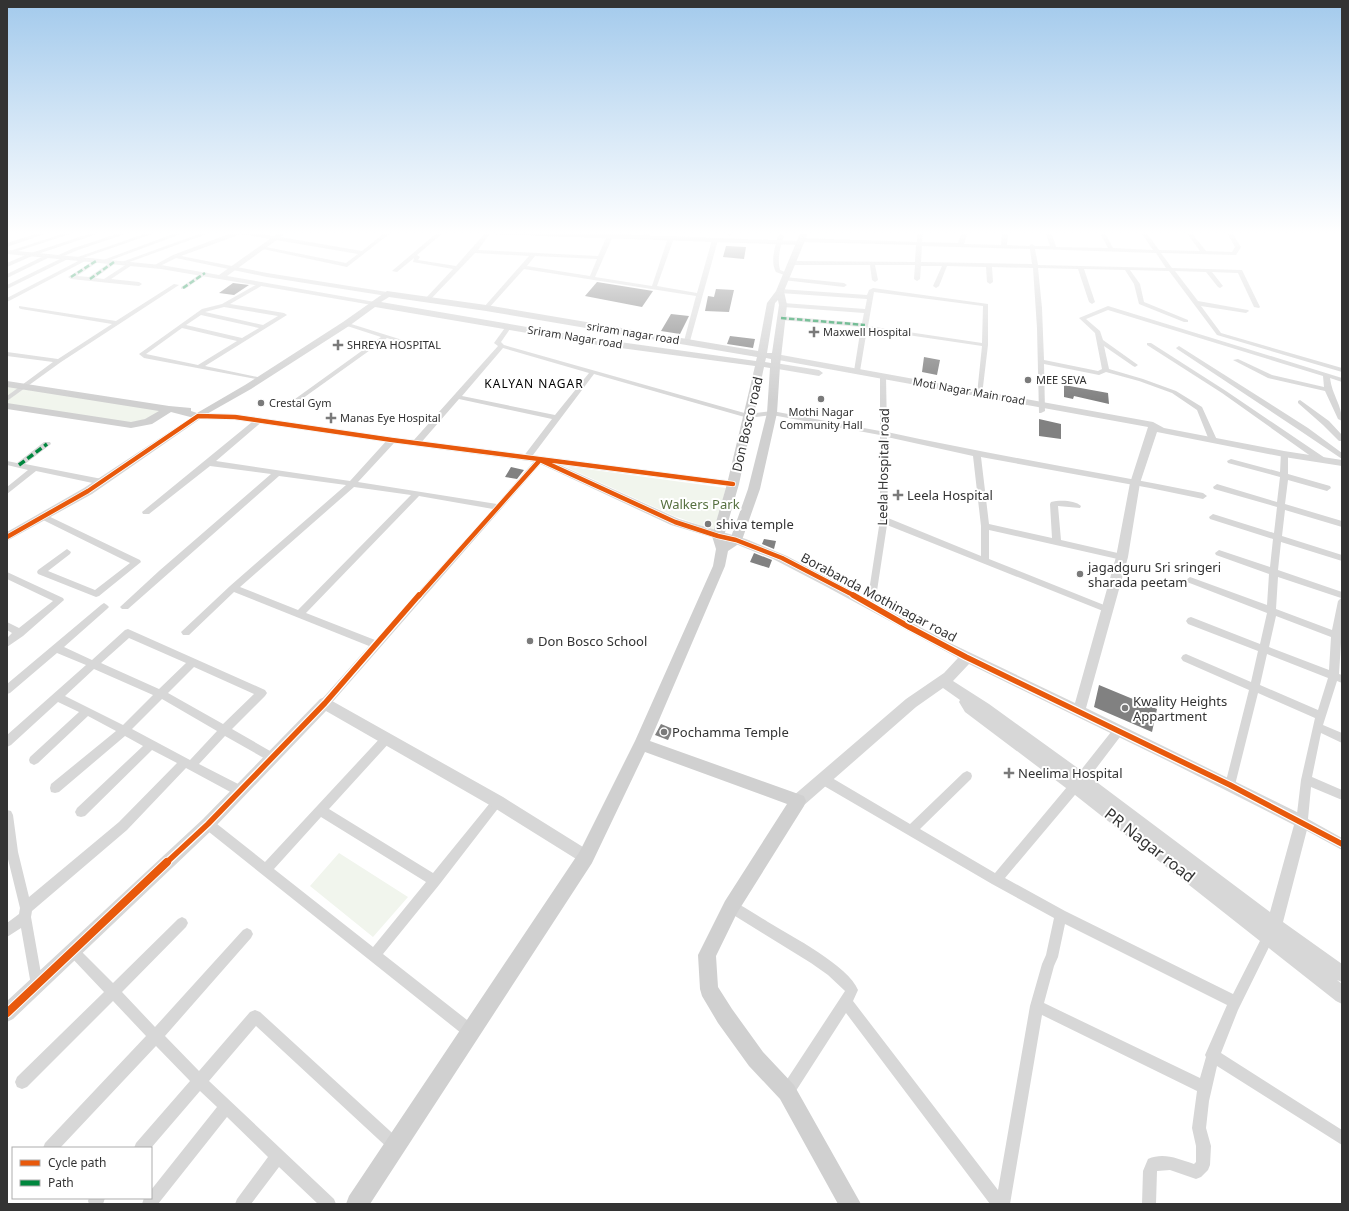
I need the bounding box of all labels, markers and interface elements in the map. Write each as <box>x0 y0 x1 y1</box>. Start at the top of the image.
street label: sriram nagar road <box>586 318 680 347</box>
street label: Sriram Nagar road <box>527 322 624 351</box>
place label: Maxwell Hospital <box>823 324 911 339</box>
marker: Maxwell Hospital <box>808 326 820 338</box>
place label: SHREYA HOSPITAL <box>347 337 441 352</box>
marker: SHREYA HOSPITAL <box>332 339 344 351</box>
place label: MEE SEVA <box>1036 372 1087 387</box>
street label: Moti Nagar Main road <box>912 373 1026 408</box>
district label: KALYAN NAGAR <box>484 375 584 392</box>
street label: Don Bosco road <box>727 375 767 473</box>
marker: MEE SEVA <box>1023 375 1033 385</box>
marker: Mothi Nagar Community Hall <box>816 394 826 404</box>
place label: Crestal Gym <box>269 395 332 410</box>
marker: Crestal Gym <box>256 398 266 408</box>
place label: Mothi Nagar Community Hall <box>779 404 863 432</box>
street label: Leela Hospital road <box>873 408 893 526</box>
place label: Manas Eye Hospital <box>340 410 441 425</box>
marker: Manas Eye Hospital <box>325 412 337 424</box>
place label: Leela Hospital <box>907 486 993 504</box>
marker: Leela Hospital <box>892 489 904 501</box>
park label: Walkers Park <box>660 495 740 513</box>
place label: shiva temple <box>716 515 794 533</box>
marker: shiva temple <box>703 519 713 529</box>
street label: Borabanda Mothinagar road <box>798 548 960 646</box>
place label: jagadguru Sri sringeri sharada peetam <box>1087 558 1221 591</box>
marker: jagadguru Sri sringeri sharada peetam <box>1075 569 1085 579</box>
place label: Don Bosco School <box>538 632 647 650</box>
marker: Don Bosco School <box>525 636 535 646</box>
place label: Kwality Heights Appartment <box>1133 692 1227 725</box>
marker: Kwality Heights Appartment <box>1120 703 1130 713</box>
place label: Pochamma Temple <box>672 723 789 741</box>
marker: Pochamma Temple <box>659 727 669 737</box>
place label: Neelima Hospital <box>1018 764 1123 782</box>
marker: Neelima Hospital <box>1003 767 1015 779</box>
street label: PR Nagar road <box>1100 803 1200 887</box>
legend <box>12 1147 152 1199</box>
text: Cycle path <box>48 1154 106 1171</box>
text: Path <box>48 1174 74 1191</box>

